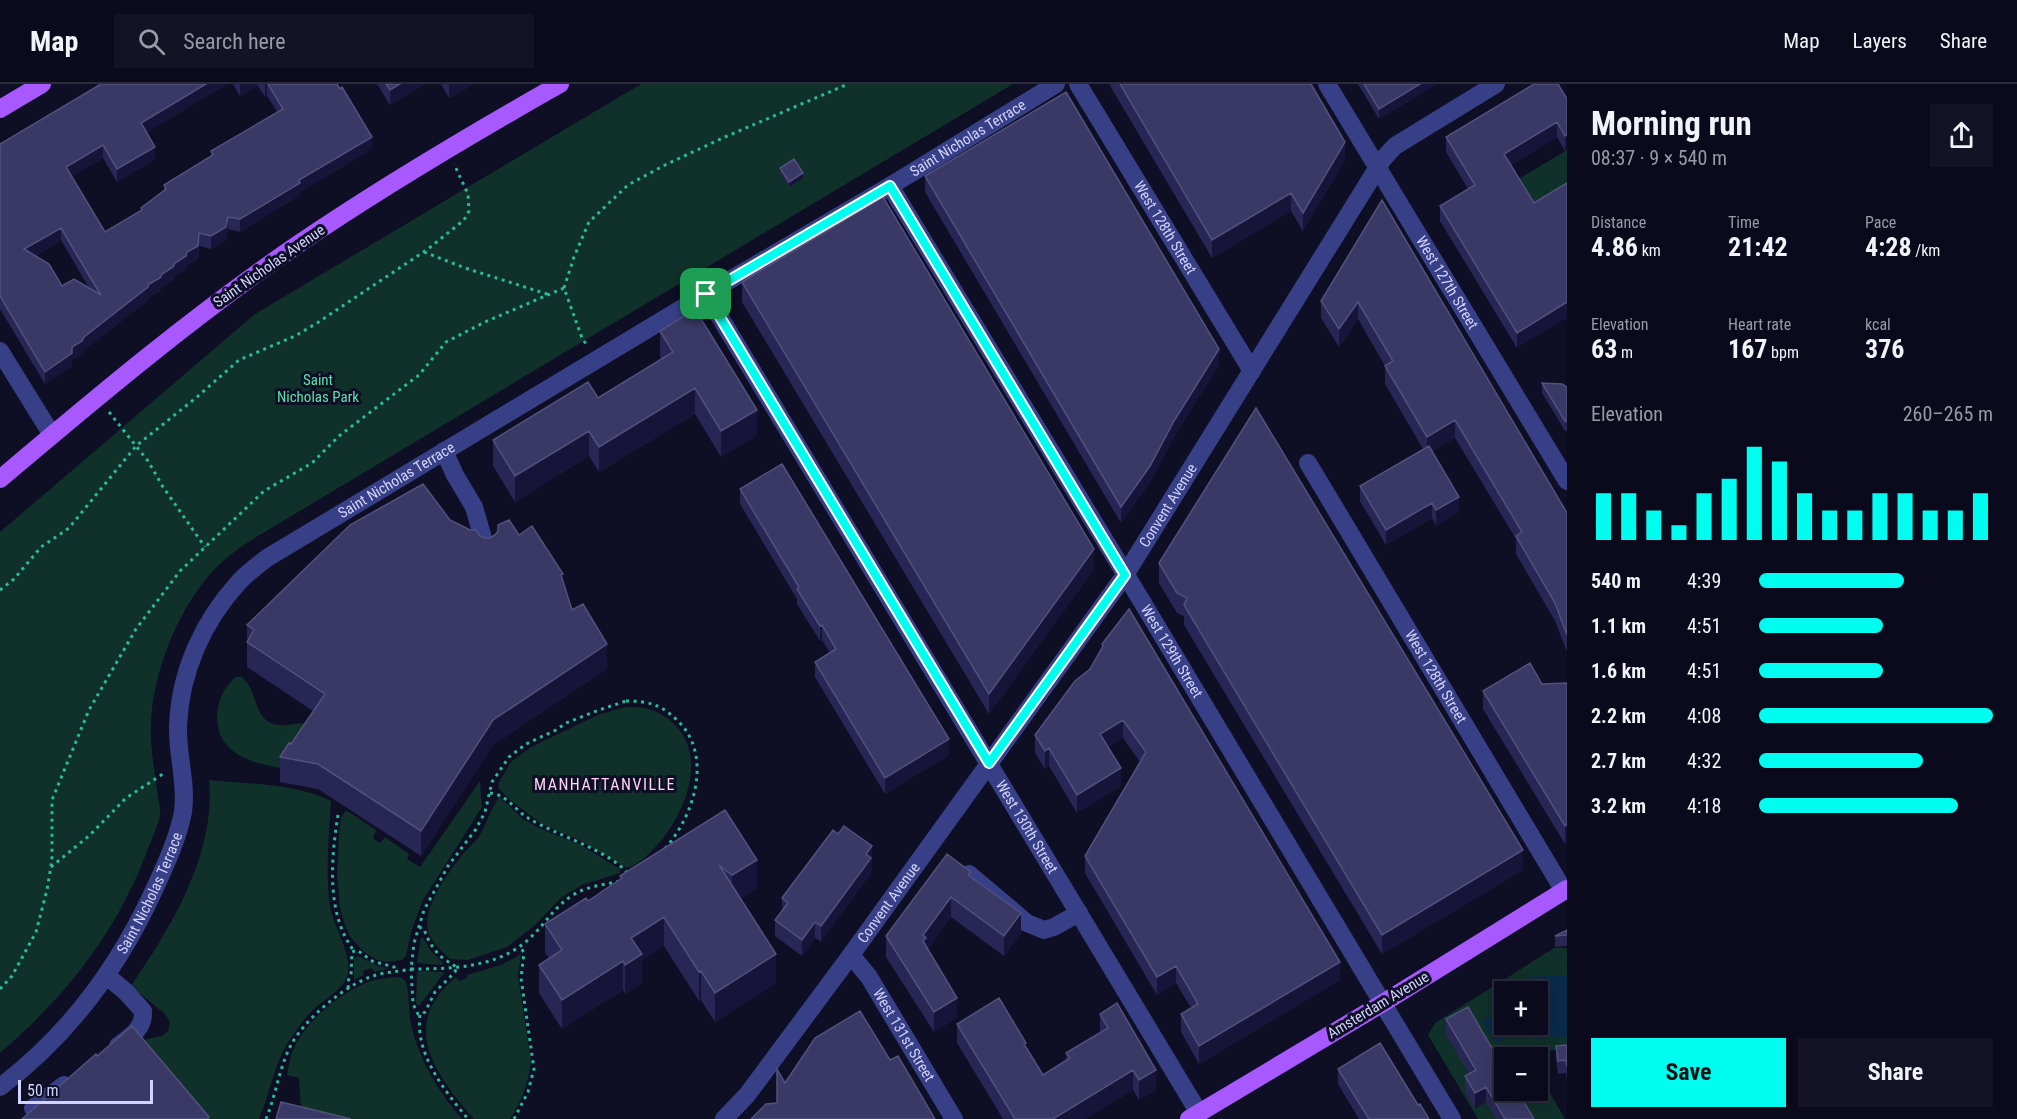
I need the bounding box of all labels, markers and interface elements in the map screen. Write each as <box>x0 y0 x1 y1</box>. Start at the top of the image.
search box <box>114 14 534 68</box>
text: Map <box>30 25 78 58</box>
icon: search <box>135 25 168 58</box>
text: Search here <box>183 29 286 54</box>
text: Map <box>1783 29 1820 53</box>
text: Layers <box>1853 29 1907 53</box>
text: Share <box>1940 29 1987 53</box>
street label: Saint Nicholas Terrace <box>907 96 1029 181</box>
text: Morning run <box>1591 104 1752 143</box>
button: share <box>1930 104 1993 167</box>
text: 08:37 · 9 × 540 m <box>1591 146 1727 170</box>
street label: West 128th Street <box>1130 178 1200 277</box>
text: Distance <box>1591 213 1646 232</box>
text: Time <box>1728 213 1760 232</box>
text: Pace <box>1865 213 1896 232</box>
street label: Saint Nicholas Avenue <box>210 221 328 311</box>
text: 4.86 <box>1591 232 1638 262</box>
text: 21:42 <box>1728 232 1788 262</box>
text: 4:28 <box>1865 232 1912 262</box>
street label: West 127th Street <box>1412 233 1482 332</box>
text: km <box>1638 241 1661 260</box>
text: /km <box>1912 241 1940 260</box>
pin <box>680 268 731 319</box>
icon: arrive <box>689 277 722 310</box>
text: Elevation <box>1591 315 1649 334</box>
text: Heart rate <box>1728 315 1791 334</box>
text: kcal <box>1865 315 1891 334</box>
text: 63 <box>1591 334 1617 364</box>
text: 167 <box>1728 334 1767 364</box>
text: 376 <box>1865 334 1904 364</box>
text: m <box>1617 343 1633 362</box>
text: bpm <box>1767 343 1799 362</box>
park label: Saint Nicholas Park <box>277 371 359 406</box>
text: Elevation <box>1591 402 1663 426</box>
text: 260–265 m <box>1903 402 1993 426</box>
street label: Saint Nicholas Terrace <box>335 438 458 522</box>
street label: Convent Avenue <box>1135 460 1201 551</box>
text: 540 m <box>1591 569 1641 593</box>
text: 4:39 <box>1687 569 1721 593</box>
street label: West 129th Street <box>1137 601 1207 701</box>
text: 1.1 km <box>1591 614 1646 638</box>
text: 4:51 <box>1687 614 1721 638</box>
street label: West 128th Street <box>1401 627 1471 727</box>
text: 1.6 km <box>1591 659 1646 683</box>
text: 4:51 <box>1687 659 1721 683</box>
text: 2.2 km <box>1591 704 1646 728</box>
text: 4:08 <box>1687 704 1721 728</box>
text: 2.7 km <box>1591 749 1646 773</box>
text: 4:32 <box>1687 749 1721 773</box>
district label: MANHATTANVILLE <box>534 775 676 794</box>
street label: West 130th Street <box>992 777 1062 877</box>
text: 3.2 km <box>1591 794 1646 818</box>
text: 4:18 <box>1687 794 1721 818</box>
street label: Saint Nicholas Terrace <box>113 830 186 957</box>
street label: Convent Avenue <box>854 859 924 947</box>
street label: Amsterdam Avenue <box>1324 968 1432 1042</box>
map controls <box>1494 981 1548 1101</box>
button: + <box>1494 981 1548 1035</box>
street label: West 131st Street <box>869 985 938 1085</box>
button: Save <box>1591 1038 1786 1107</box>
button: Share <box>1798 1038 1993 1107</box>
button: − <box>1494 1047 1548 1101</box>
scale bar <box>18 1077 153 1104</box>
text: 50 m <box>27 1081 59 1100</box>

